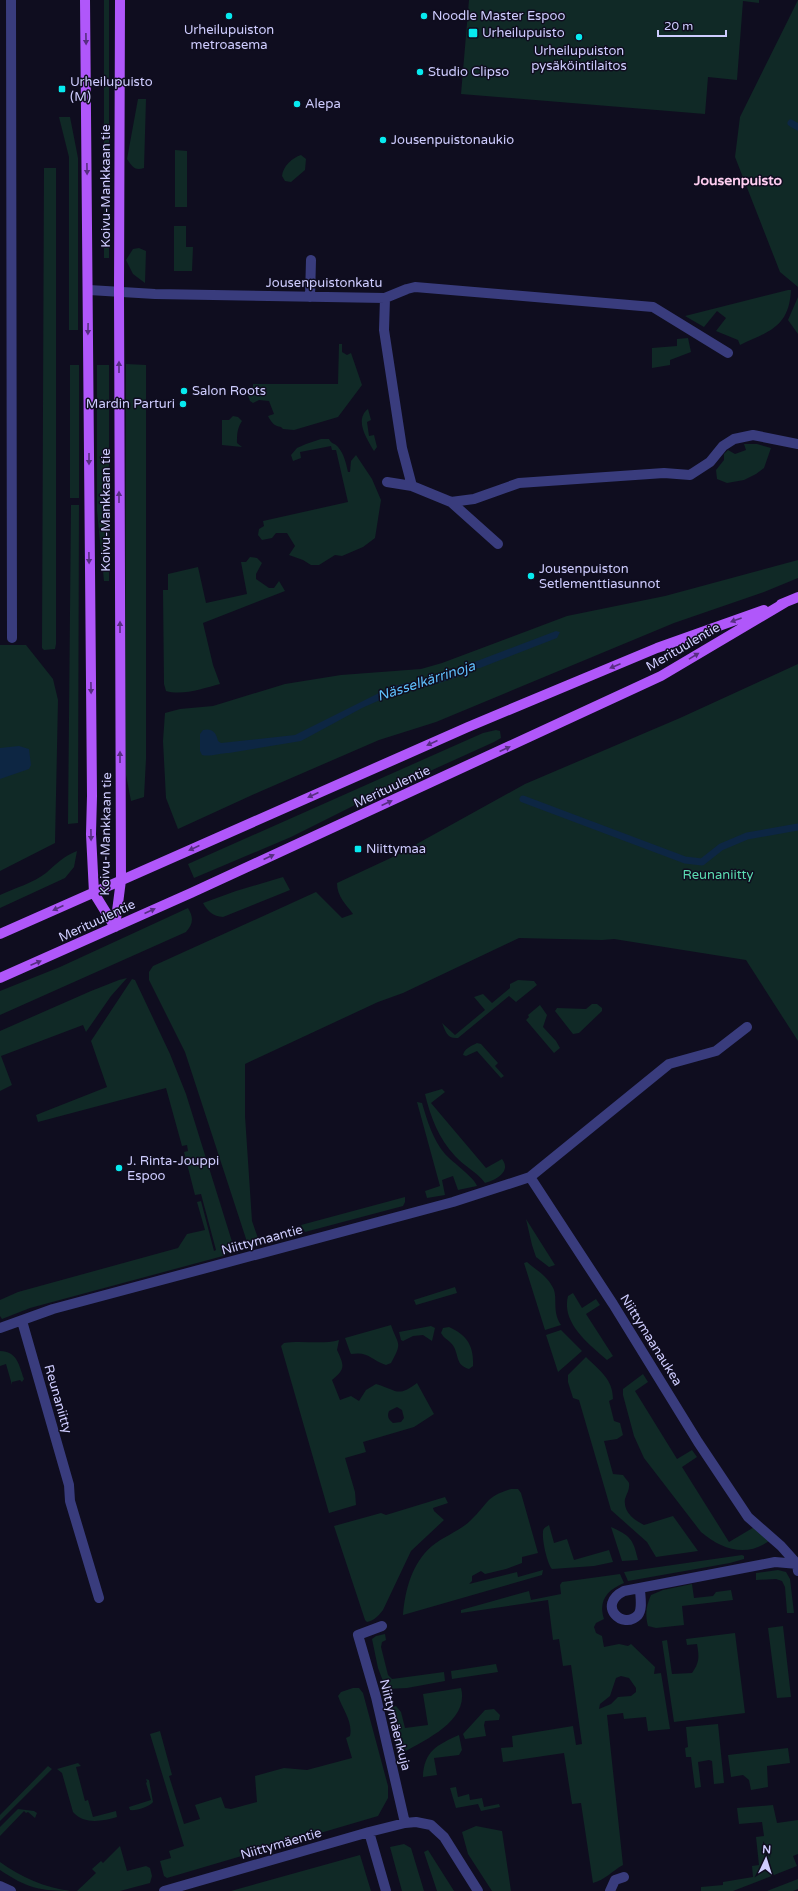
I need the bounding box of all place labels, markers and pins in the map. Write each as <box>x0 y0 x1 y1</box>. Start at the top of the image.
place label: Noodle Master Espoo <box>432 8 565 24</box>
marker: Urheilupuiston metroasema <box>224 11 234 21</box>
marker: Noodle Master Espoo <box>419 11 429 21</box>
place label: Urheilupuiston metroasema <box>184 22 274 53</box>
place label: Urheilupuisto <box>482 25 565 41</box>
marker: Urheilupuisto <box>467 27 479 39</box>
marker: Urheilupuiston pysäköintilaitos <box>574 32 584 42</box>
place label: Urheilupuiston pysäköintilaitos <box>531 43 627 74</box>
place label: Studio Clipso <box>428 64 509 80</box>
marker: Studio Clipso <box>415 67 425 77</box>
place label: Urheilupuisto (M) <box>70 74 153 105</box>
marker: Urheilupuisto (M) <box>57 84 67 94</box>
place label: Alepa <box>305 96 341 112</box>
marker: Alepa <box>292 99 302 109</box>
place label: Jousenpuistonaukio <box>391 132 514 148</box>
marker: Jousenpuistonaukio <box>378 135 388 145</box>
place label: Salon Roots <box>192 383 266 399</box>
marker: Salon Roots <box>179 386 189 396</box>
place label: Mardin Parturi <box>86 396 175 412</box>
marker: Mardin Parturi <box>178 399 188 409</box>
place label: Jousenpuiston Setlementtiasunnot <box>539 561 660 592</box>
marker: Jousenpuiston Setlementtiasunnot <box>526 571 536 581</box>
place label: Niittymaa <box>366 841 426 857</box>
marker: Niittymaa <box>353 844 363 854</box>
place label: J. Rinta-Jouppi Espoo <box>127 1153 219 1184</box>
marker: J. Rinta-Jouppi Espoo <box>114 1163 124 1173</box>

